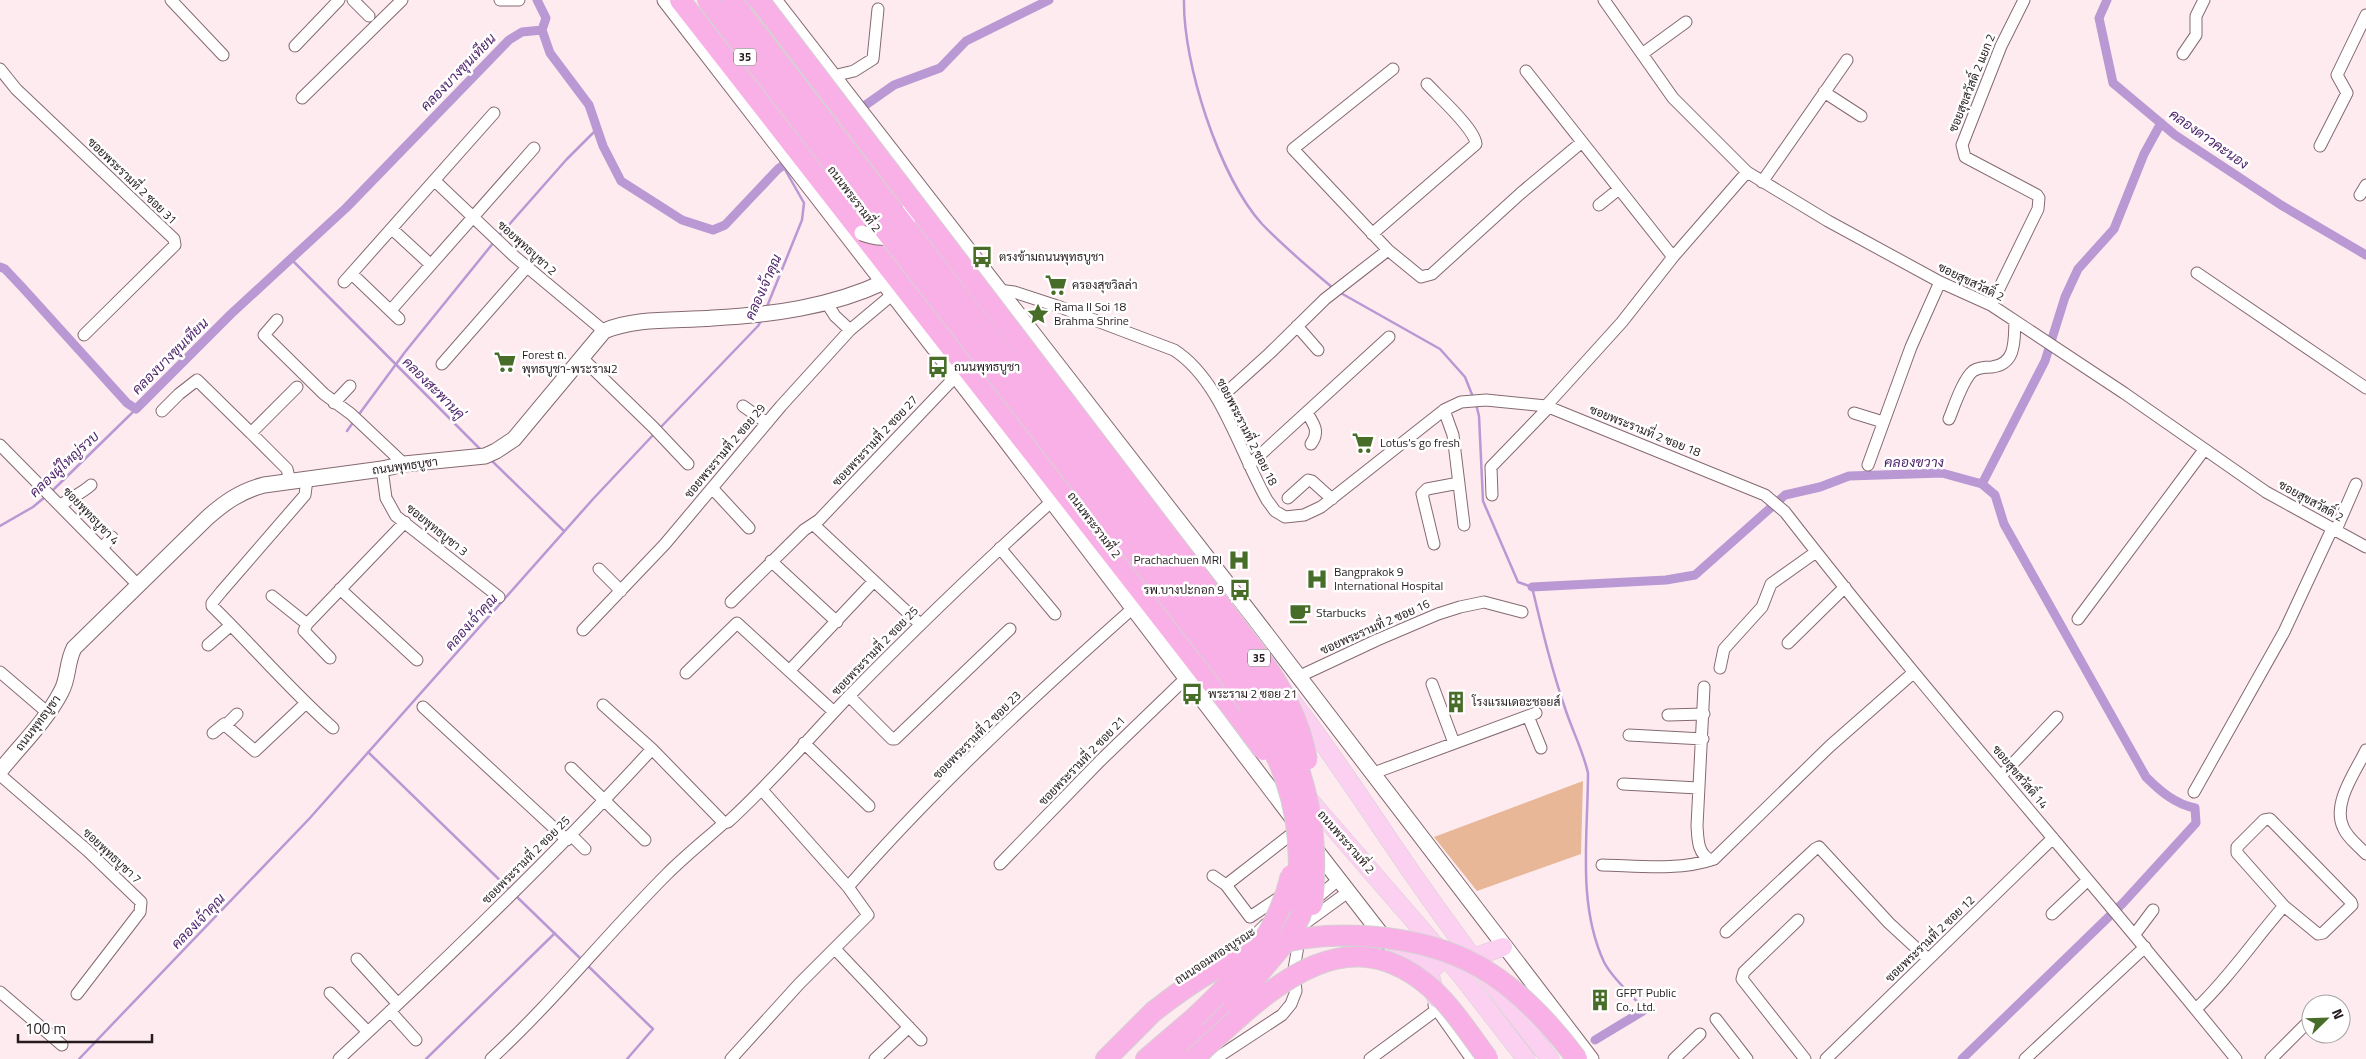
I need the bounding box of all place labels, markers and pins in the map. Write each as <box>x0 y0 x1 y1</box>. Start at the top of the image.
bus stop icon: ตรงข้ามถนนพุทธบูชา <box>969 244 995 270</box>
place label: ตรงข้ามถนนพุทธบูชา <box>999 247 1104 266</box>
supermarket icon: ครองสุขวิลล่า <box>1043 272 1069 298</box>
place label: ครองสุขวิลล่า <box>1072 275 1138 294</box>
place label: Rama II Soi 18 Brahma Shrine <box>1054 297 1129 330</box>
place icon: Rama II Soi 18 Brahma Shrine <box>1025 301 1051 327</box>
place label: Forest ถ. พุทธบูชา-พระราม2 <box>522 345 618 378</box>
supermarket icon: Forest ถ. พุทธบูชา-พระราม2 <box>492 349 518 375</box>
bus stop icon: ถนนพุทธบูชา <box>925 354 951 380</box>
place label: ถนนพุทธบูชา <box>954 357 1020 376</box>
supermarket icon: Lotus's go fresh <box>1350 430 1376 456</box>
place label: Lotus's go fresh <box>1380 433 1460 452</box>
hospital icon: Prachachuen MRI <box>1226 547 1252 573</box>
place label: Prachachuen MRI <box>1133 550 1222 569</box>
place label: Bangprakok 9 International Hospital <box>1334 562 1443 595</box>
hospital icon: Bangprakok 9 International Hospital <box>1304 566 1330 592</box>
bus stop icon: รพ.บางปะกอก 9 <box>1227 577 1253 603</box>
place label: รพ.บางปะกอก 9 <box>1143 580 1224 599</box>
cafe icon: Starbucks <box>1287 600 1313 626</box>
place label: Starbucks <box>1316 603 1366 622</box>
bus stop icon: พระราม 2 ซอย 21 <box>1179 681 1205 707</box>
place label: พระราม 2 ซอย 21 <box>1208 684 1297 703</box>
building icon: โรงแรมเดอะชอยส์ <box>1443 689 1469 715</box>
place label: โรงแรมเดอะชอยส์ <box>1471 692 1560 711</box>
place label: GFPT Public Co., Ltd. <box>1616 983 1676 1016</box>
building icon: GFPT Public Co., Ltd. <box>1587 987 1613 1013</box>

